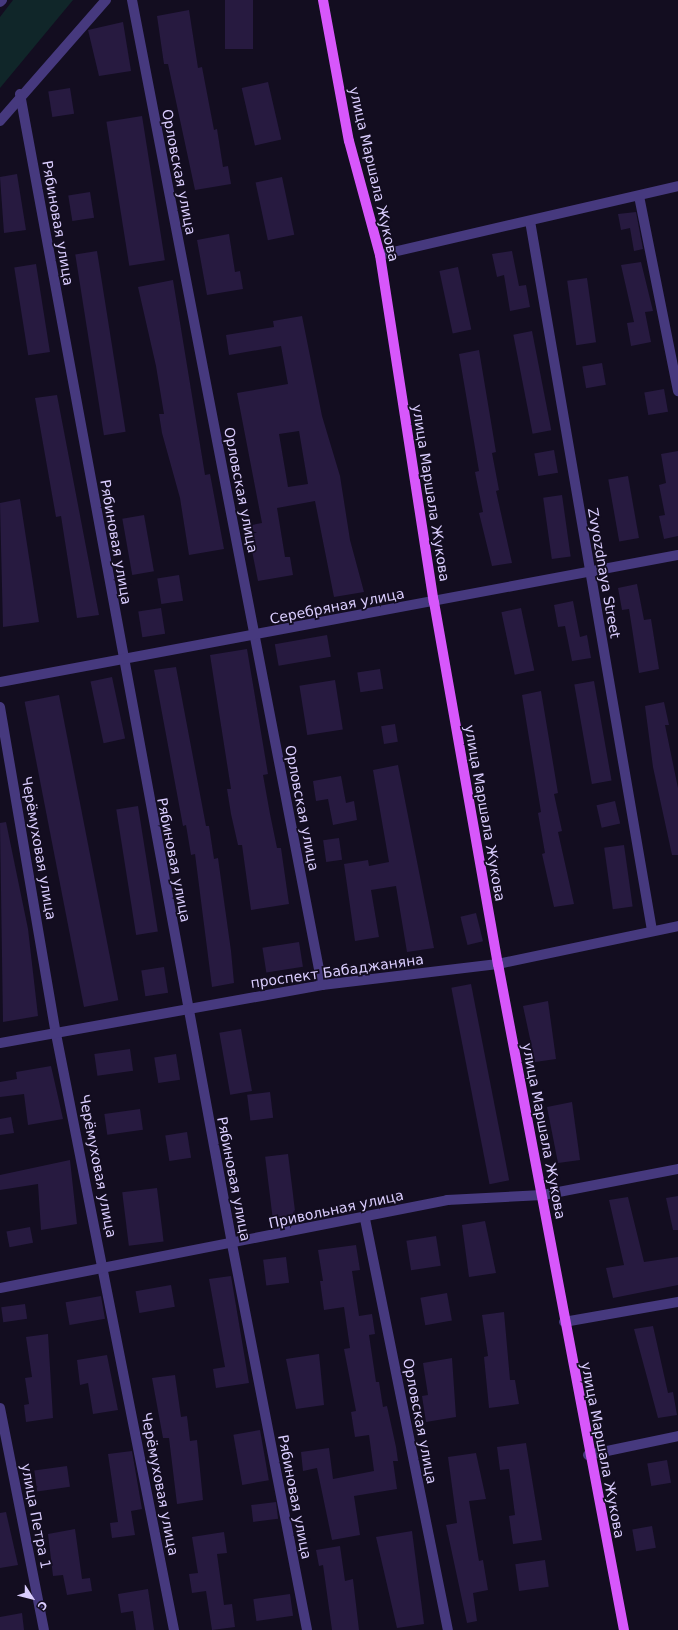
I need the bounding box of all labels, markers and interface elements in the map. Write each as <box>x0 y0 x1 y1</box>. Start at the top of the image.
street label: улица Маршала Жукова <box>346 85 402 263</box>
street label: Орловская улица <box>159 108 199 236</box>
street label: Рябиновая улица <box>39 159 77 287</box>
street label: улица Маршала Жукова <box>409 403 453 583</box>
street label: Орловская улица <box>221 426 261 554</box>
street label: Рябиновая улица <box>97 478 135 606</box>
street label: Zvyozdnaya Street <box>584 506 624 640</box>
street label: Серебряная улица <box>268 585 406 627</box>
street label: улица Маршала Жукова <box>461 723 509 903</box>
street label: Орловская улица <box>282 744 322 872</box>
street label: Черёмуховая улица <box>18 775 60 921</box>
street label: Рябиновая улица <box>154 796 194 924</box>
street label: проспект Бабаджаняна <box>249 951 425 991</box>
street label: улица Маршала Жукова <box>519 1042 569 1220</box>
street label: Черёмуховая улица <box>76 1093 120 1239</box>
street label: Рябиновая улица <box>214 1115 254 1243</box>
street label: Привольная улица <box>267 1186 405 1232</box>
street label: Орловская улица <box>400 1357 440 1485</box>
street label: улица Маршала Жукова <box>578 1361 628 1539</box>
street label: Черёмуховая улица <box>138 1411 182 1557</box>
street label: Рябиновая улица <box>275 1433 315 1561</box>
street label: улица Петра 1 <box>18 1462 54 1570</box>
north arrow <box>12 1578 52 1618</box>
text: С <box>34 1598 50 1612</box>

